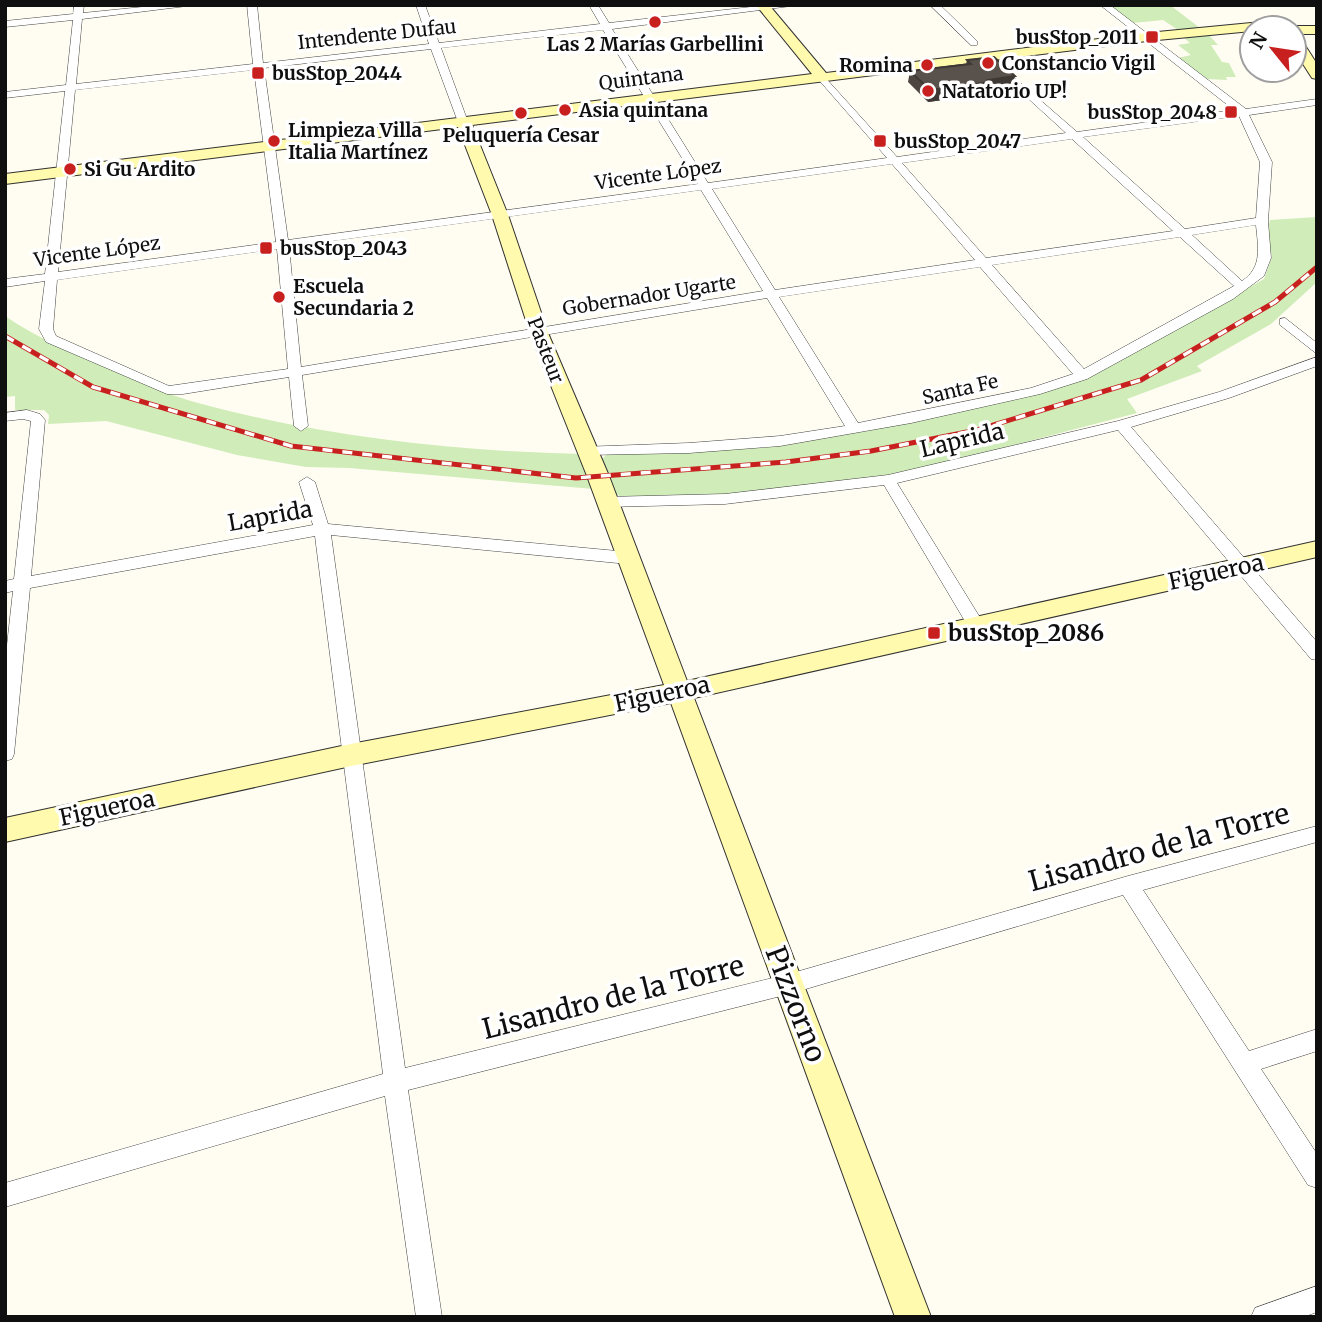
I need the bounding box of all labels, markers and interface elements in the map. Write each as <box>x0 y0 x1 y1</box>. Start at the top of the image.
street label: Intendente Dufau <box>296 14 458 54</box>
marker: Las 2 Marías Garbellini <box>647 14 663 30</box>
north arrow <box>1238 14 1308 84</box>
place label: busStop_2011 <box>1016 25 1138 49</box>
text: N <box>1244 28 1272 53</box>
marker: busStop_2011 <box>1144 29 1160 45</box>
place label: Las 2 Marías Garbellini <box>547 32 764 56</box>
place label: Constancio Vigil <box>1002 51 1155 75</box>
place label: Romina <box>839 53 913 77</box>
marker: Constancio Vigil <box>980 55 996 71</box>
marker: Romina <box>919 57 935 73</box>
place label: busStop_2044 <box>272 61 402 85</box>
street label: Quintana <box>597 61 685 95</box>
marker: busStop_2044 <box>250 65 266 81</box>
place label: Natatorio UP! <box>942 79 1067 103</box>
marker: Natatorio UP! <box>920 83 936 99</box>
place label: Asia quintana <box>578 98 708 122</box>
place label: busStop_2048 <box>1088 100 1217 124</box>
marker: Asia quintana <box>557 102 573 118</box>
marker: busStop_2048 <box>1223 104 1239 120</box>
marker: Peluquería Cesar <box>513 105 529 121</box>
place label: Limpieza Villa Italia Martínez <box>288 118 428 164</box>
place label: Peluquería Cesar <box>443 123 600 147</box>
place label: busStop_2047 <box>894 129 1021 153</box>
marker: Limpieza Villa Italia Martínez <box>266 133 282 149</box>
marker: busStop_2047 <box>872 133 888 149</box>
street label: Vicente López <box>592 153 723 195</box>
place label: Si Gu Ardito <box>84 157 195 181</box>
marker: Si Gu Ardito <box>62 161 78 177</box>
street label: Vicente López <box>31 230 162 272</box>
place label: busStop_2043 <box>280 236 407 260</box>
marker: busStop_2043 <box>258 240 274 256</box>
street label: Gobernador Ugarte <box>561 269 737 321</box>
place label: Escuela Secundaria 2 <box>293 274 414 320</box>
marker: Escuela Secundaria 2 <box>271 289 287 305</box>
street label: Pasteur <box>522 314 570 387</box>
street label: Santa Fe <box>920 369 1000 409</box>
street label: Laprida <box>917 416 1007 463</box>
street label: Laprida <box>225 494 314 537</box>
street label: Figueroa <box>1165 547 1266 596</box>
place label: busStop_2086 <box>948 618 1104 647</box>
marker: busStop_2086 <box>926 625 942 641</box>
street label: Figueroa <box>611 669 712 718</box>
street label: Figueroa <box>56 783 157 832</box>
street label: Lisandro de la Torre <box>1025 795 1293 899</box>
street label: Pizzorno <box>757 941 835 1067</box>
street label: Lisandro de la Torre <box>478 947 748 1047</box>

